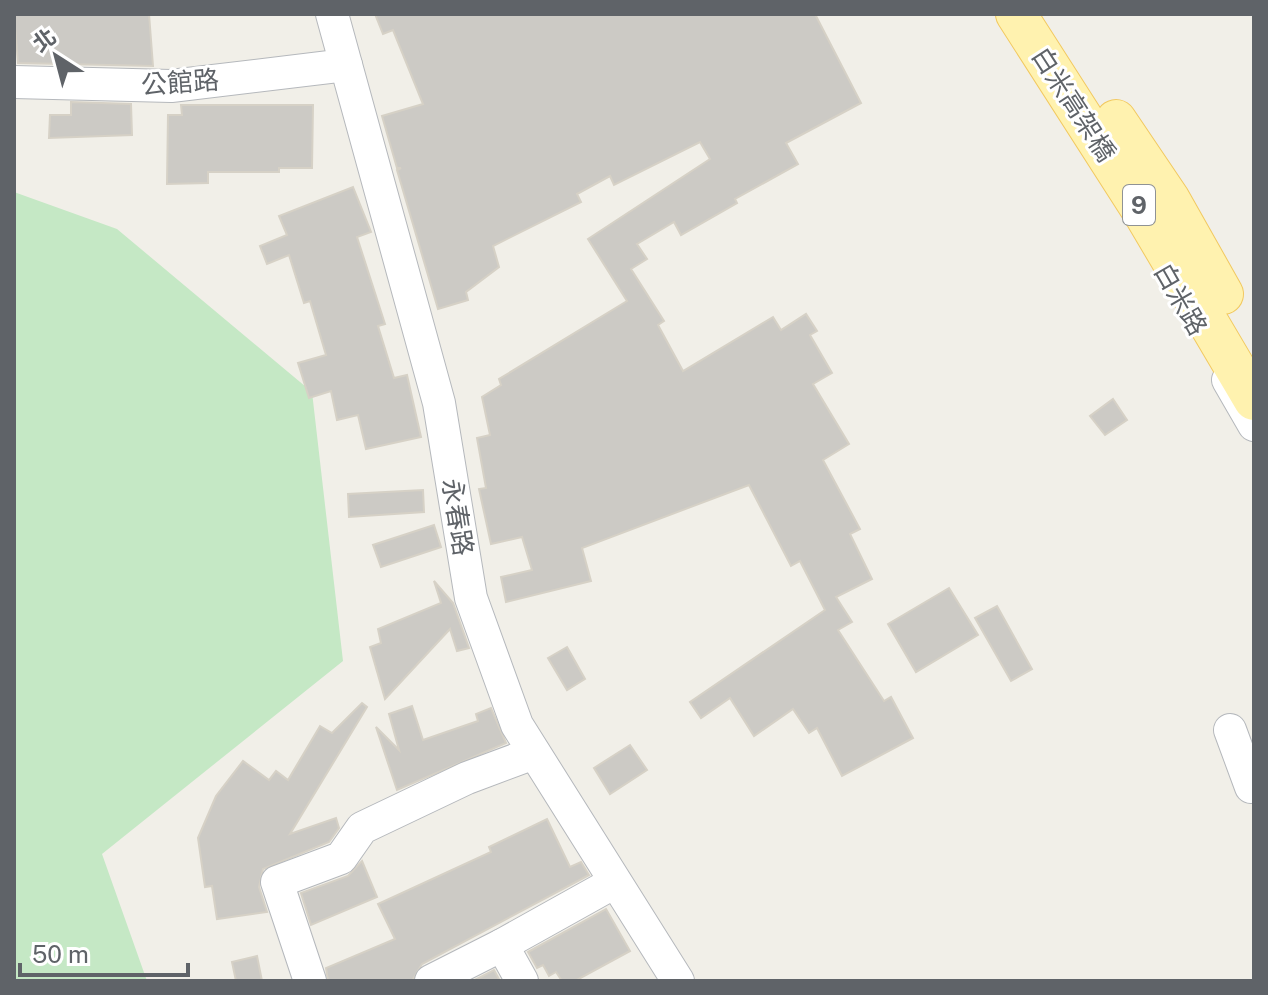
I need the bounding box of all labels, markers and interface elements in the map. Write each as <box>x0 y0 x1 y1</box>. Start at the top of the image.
north arrow <box>16 16 96 96</box>
text: 北 <box>28 23 61 57</box>
street label: 白米高架橋 <box>1026 41 1122 167</box>
street label: 公館路 <box>140 64 220 100</box>
road number: 9 <box>1123 185 1155 225</box>
street label: 白米路 <box>1148 257 1214 341</box>
street label: 永春路 <box>437 476 479 558</box>
scale bar <box>20 927 188 977</box>
text: 50 m <box>32 940 89 968</box>

